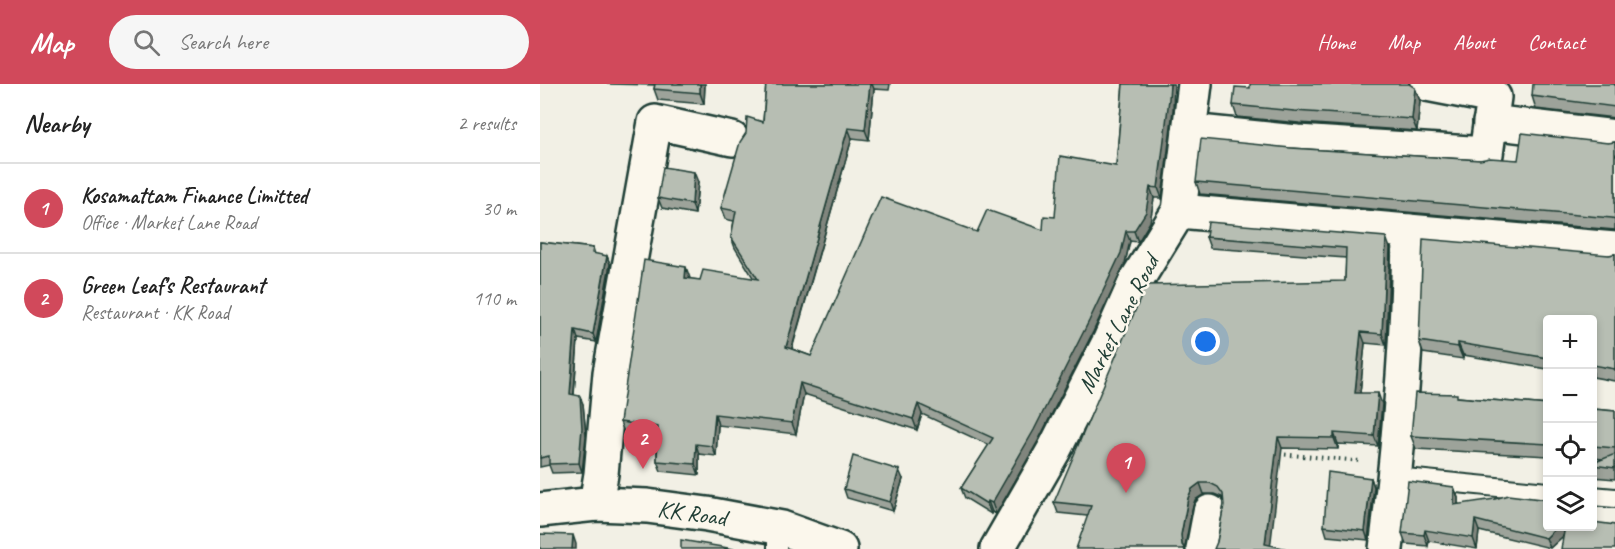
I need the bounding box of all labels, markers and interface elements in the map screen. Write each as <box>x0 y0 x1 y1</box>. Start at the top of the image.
search box <box>109 15 529 69</box>
text: Map <box>30 25 73 60</box>
icon: search <box>130 26 163 59</box>
text: Search here <box>178 28 268 56</box>
text: Home <box>1317 29 1355 55</box>
text: Map <box>1388 29 1420 55</box>
text: About <box>1453 29 1495 55</box>
text: Contact <box>1528 29 1585 55</box>
text: Nearby <box>24 107 89 140</box>
text: 2 results <box>457 111 516 136</box>
text: Kosamattam Finance Limitted <box>81 182 307 210</box>
text: 1 <box>39 196 48 221</box>
text: 30 m <box>482 196 516 221</box>
text: Office · Market Lane Road <box>81 210 257 235</box>
street label: Market Lane Road <box>1070 247 1167 398</box>
text: Green Leaf's Restaurant <box>81 272 265 300</box>
text: 2 <box>39 286 48 311</box>
text: 110 m <box>473 286 516 311</box>
text: Restaurant · KK Road <box>81 300 229 325</box>
map controls <box>1543 315 1597 531</box>
button: + <box>1543 315 1597 369</box>
your location <box>1191 327 1220 356</box>
button: − <box>1543 369 1597 423</box>
pin: 2 <box>624 420 662 469</box>
button: locate <box>1543 423 1597 477</box>
pin: 1 <box>1106 444 1146 493</box>
button: layers <box>1543 477 1597 531</box>
street label: KK Road <box>656 493 732 533</box>

